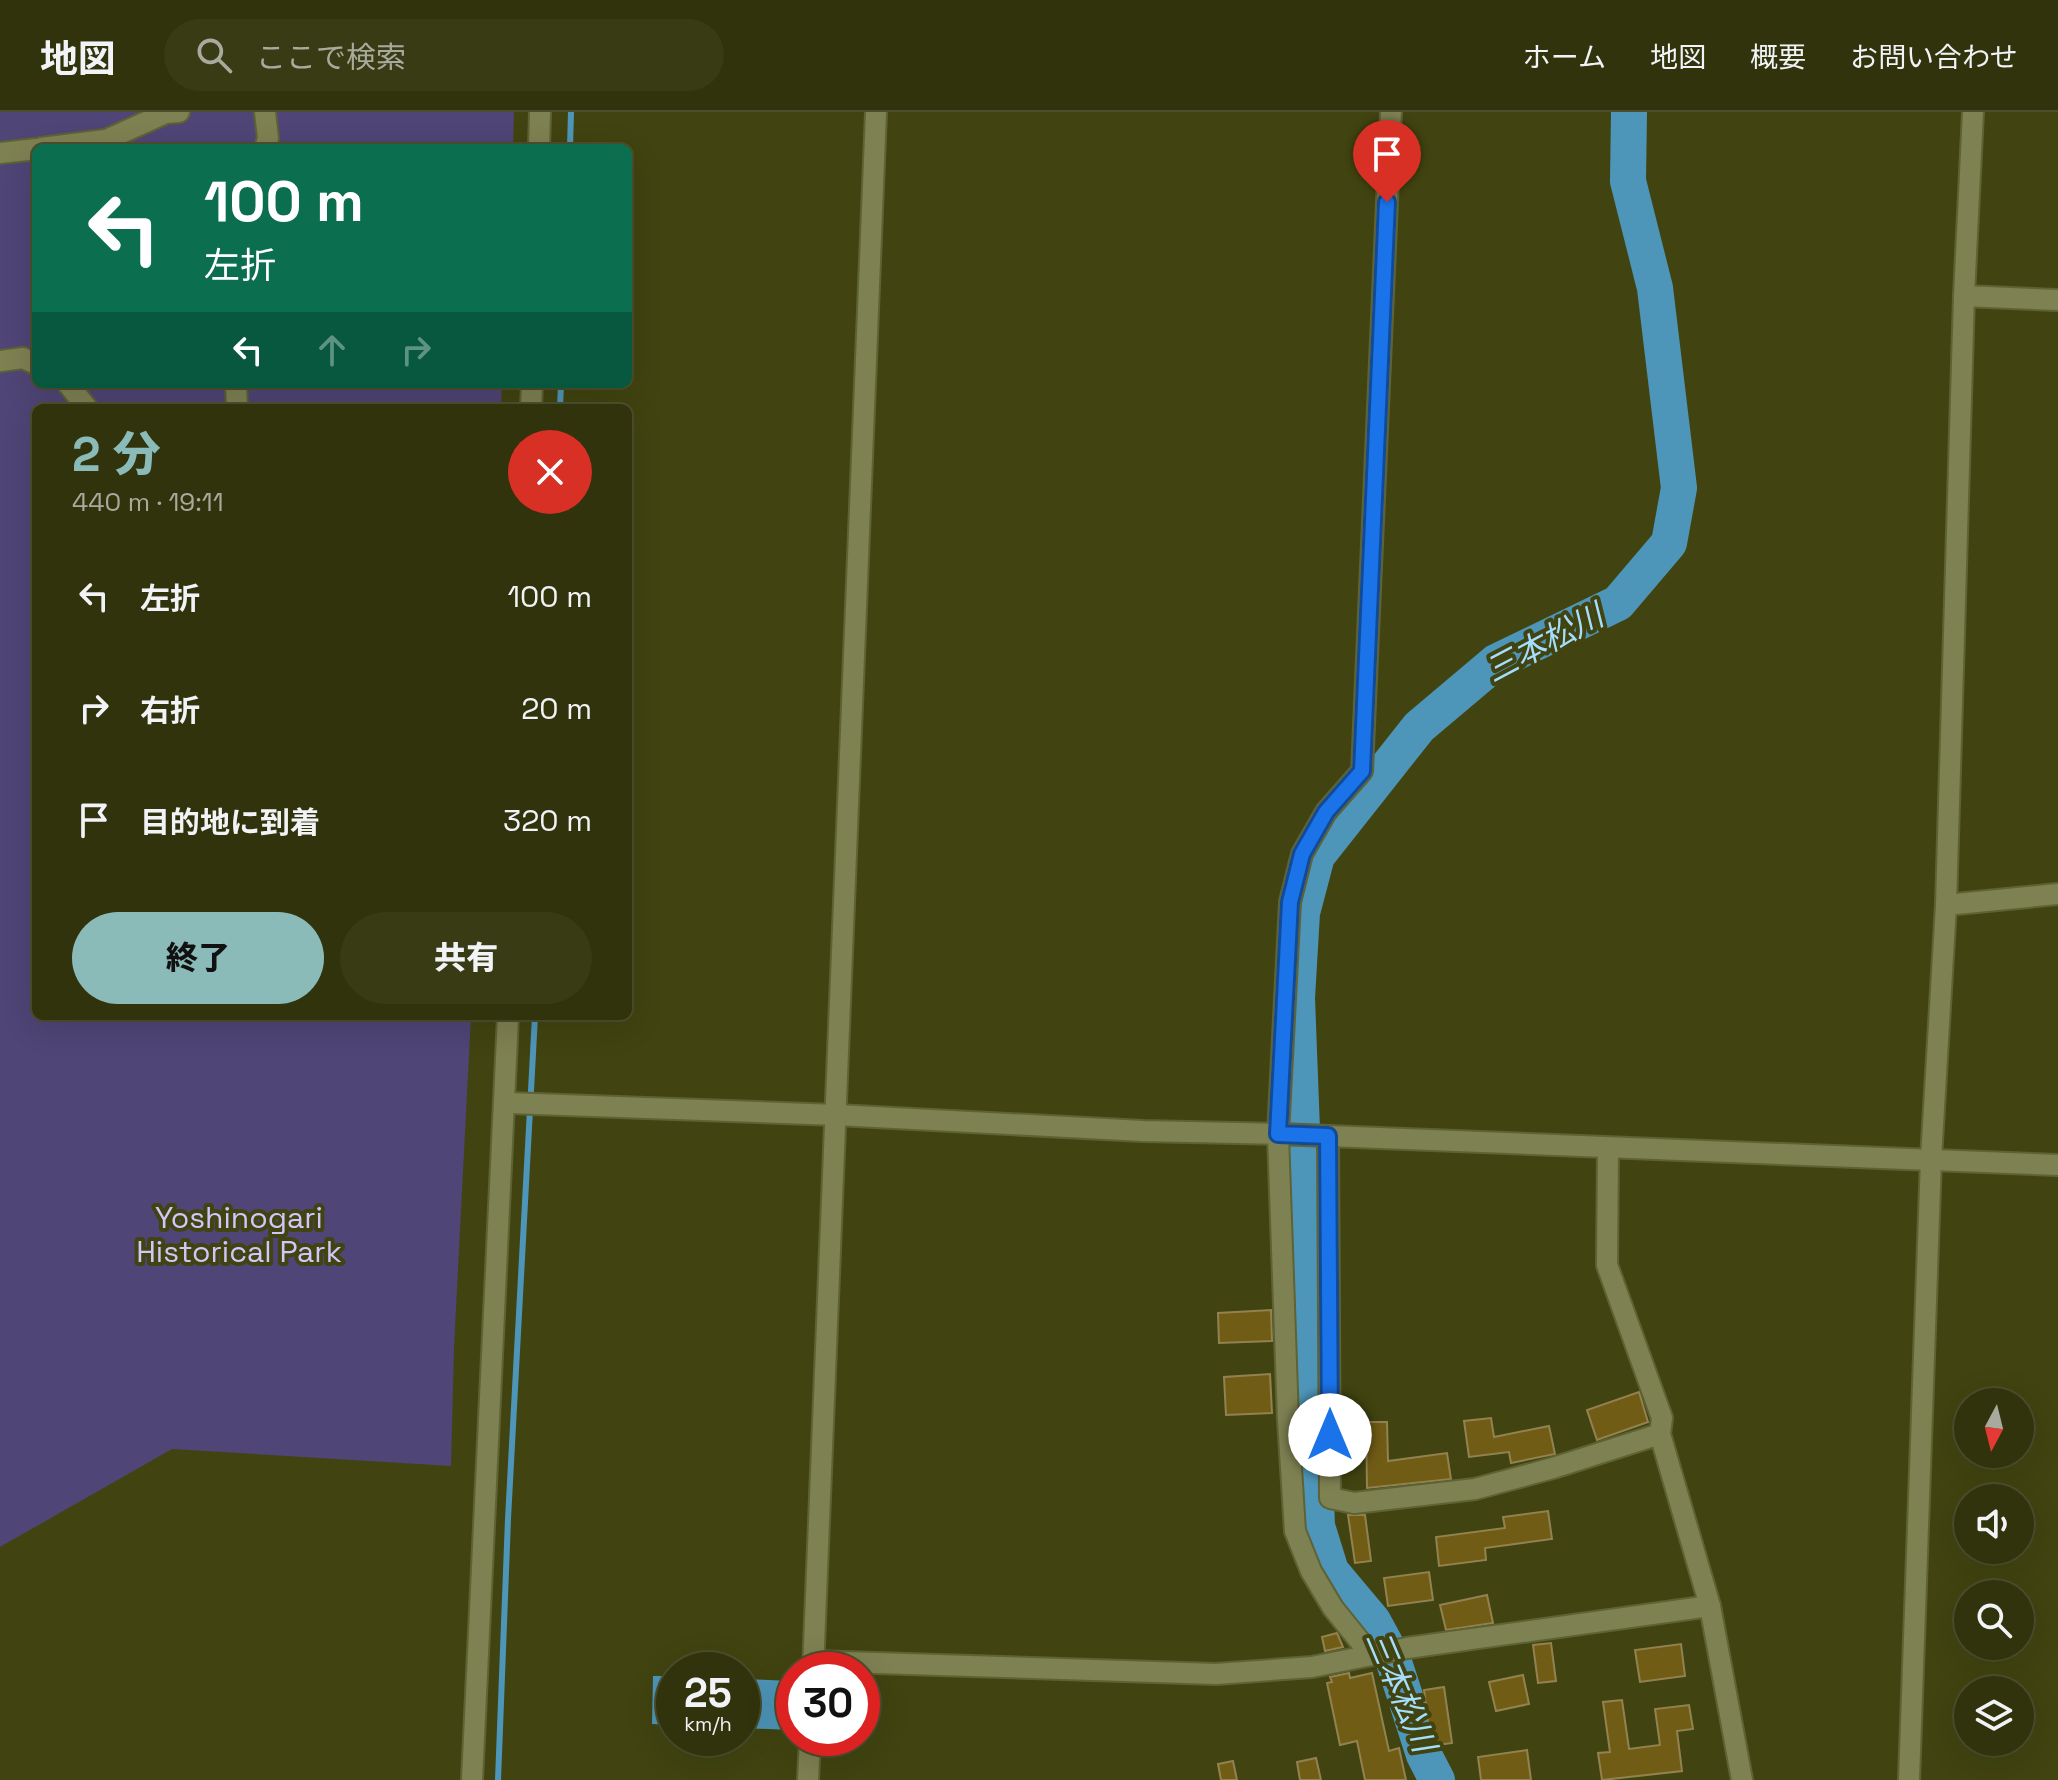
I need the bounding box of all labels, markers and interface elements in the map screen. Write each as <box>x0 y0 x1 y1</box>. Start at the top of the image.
search box <box>164 19 724 91</box>
icon: search <box>192 33 236 77</box>
text: 地図 <box>40 35 116 83</box>
text: ここで検索 <box>256 38 406 77</box>
text: ホーム <box>1523 39 1606 75</box>
text: 地図 <box>1650 39 1706 75</box>
text: 概要 <box>1750 39 1806 75</box>
text: お問い合わせ <box>1850 39 2018 75</box>
pin <box>1353 120 1421 202</box>
icon: arrive <box>1365 132 1409 176</box>
text: 100 m <box>204 166 364 237</box>
icon: left <box>72 176 176 280</box>
text: 左折 <box>204 243 276 289</box>
icon: left <box>226 328 270 372</box>
icon: ahead <box>310 328 354 372</box>
icon: right <box>394 328 438 372</box>
text: 2 分 <box>72 424 161 485</box>
button: close <box>508 430 592 514</box>
text: 440 m · 19:11 <box>72 485 224 519</box>
icon: left <box>72 574 116 618</box>
text: 100 m <box>507 577 592 616</box>
text: 左折 <box>140 579 200 618</box>
water label: 三本松川 <box>1478 594 1613 691</box>
icon: right <box>72 686 116 730</box>
text: 20 m <box>521 689 592 728</box>
text: 右折 <box>140 691 200 730</box>
icon: arrive <box>72 798 116 842</box>
text: 320 m <box>503 801 592 840</box>
text: 目的地に到着 <box>140 803 320 842</box>
button: 終了 <box>72 912 324 1004</box>
button: 共有 <box>340 912 592 1004</box>
park label: Yoshinogari Historical Park <box>136 1198 342 1271</box>
north arrow <box>1954 1388 2034 1468</box>
map controls <box>1954 1388 2034 1756</box>
position arrow <box>1288 1393 1372 1477</box>
button: sound <box>1954 1484 2034 1564</box>
button: search <box>1954 1580 2034 1660</box>
water label: 三本松川 <box>1358 1624 1446 1760</box>
speed limit sign: 30 <box>776 1652 880 1756</box>
text: 25 <box>684 1668 732 1719</box>
button: layers <box>1954 1676 2034 1756</box>
text: km/h <box>684 1711 732 1737</box>

